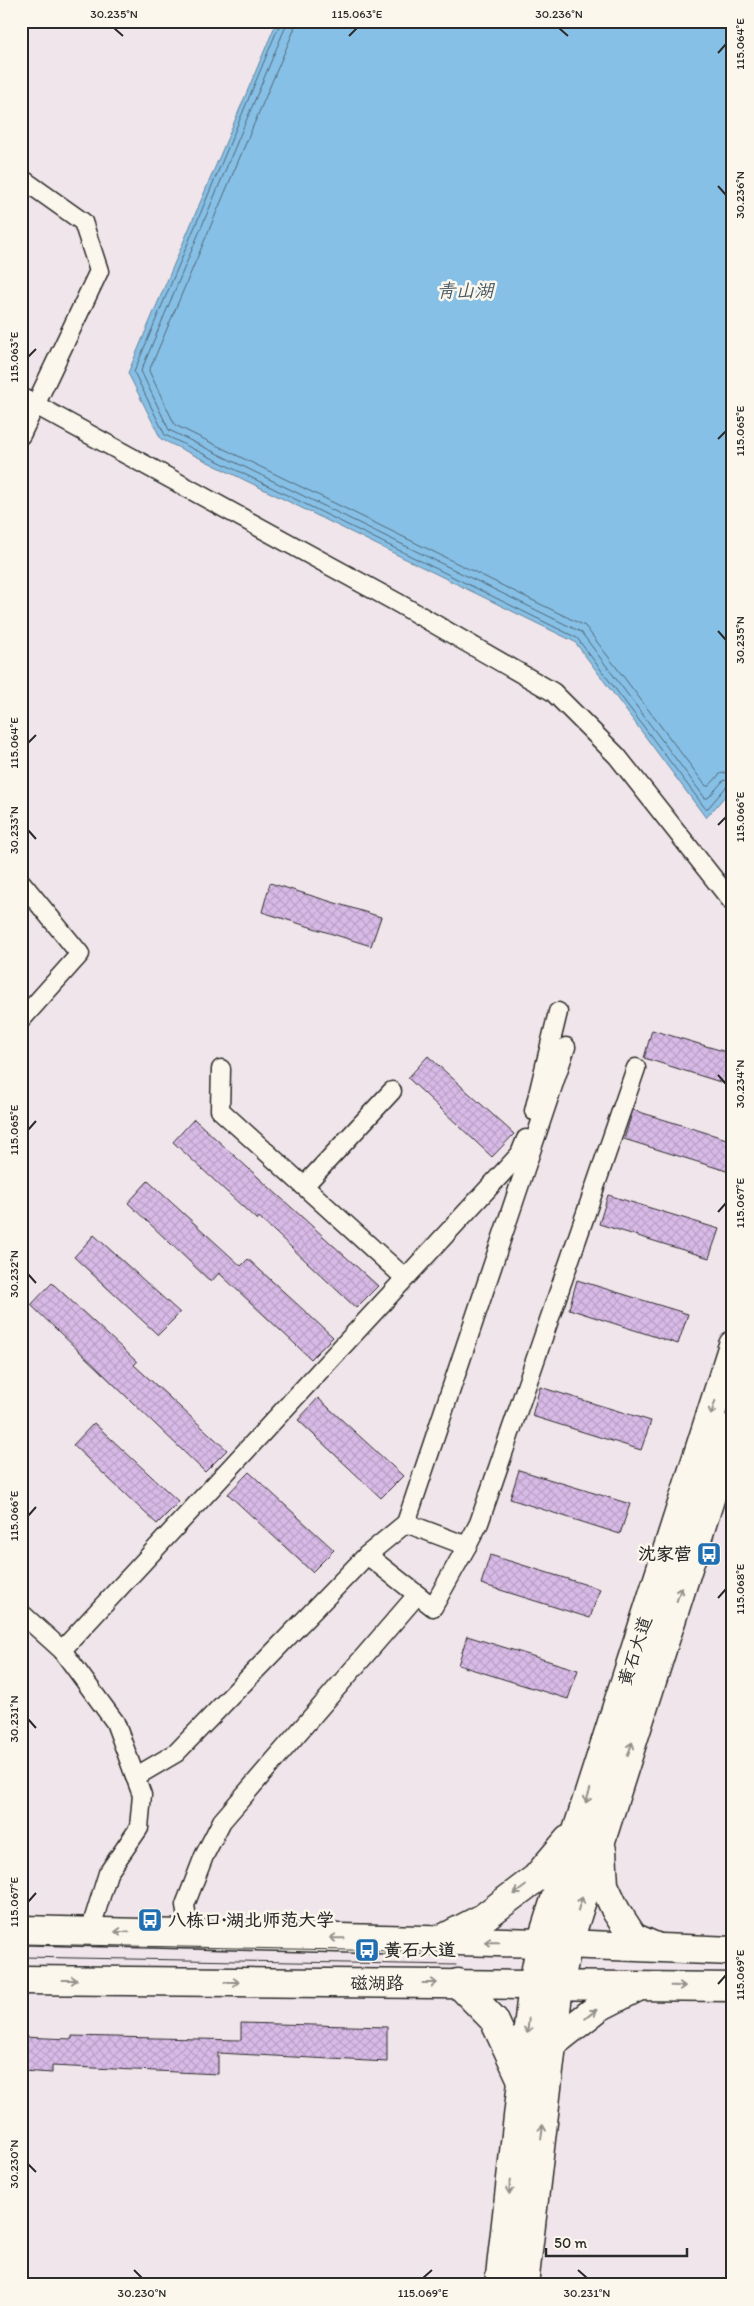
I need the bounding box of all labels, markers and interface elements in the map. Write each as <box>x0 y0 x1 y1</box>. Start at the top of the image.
text: 30.235°N <box>90 7 138 21</box>
text: 115.063°E <box>332 7 383 21</box>
text: 30.236°N <box>535 7 583 21</box>
text: 115.064°E <box>733 18 747 70</box>
text: 30.236°N <box>733 171 747 219</box>
water label: 青山湖 <box>436 279 495 302</box>
text: 115.063°E <box>7 331 21 382</box>
text: 115.065°E <box>733 405 747 456</box>
text: 30.235°N <box>733 616 747 664</box>
text: 115.064°E <box>7 717 21 769</box>
text: 115.066°E <box>733 791 747 842</box>
text: 30.233°N <box>7 806 21 854</box>
text: 30.234°N <box>733 1060 747 1108</box>
text: 115.065°E <box>7 1104 21 1155</box>
text: 115.067°E <box>733 1178 747 1228</box>
text: 30.232°N <box>7 1250 21 1298</box>
one-way arrow <box>707 1400 717 1416</box>
text: 115.066°E <box>7 1490 21 1541</box>
bus stop icon: 沈家营 <box>696 1541 722 1567</box>
place label: 沈家营 <box>638 1543 692 1565</box>
text: 115.068°E <box>733 1563 747 1614</box>
one-way arrow <box>675 1586 685 1602</box>
street label: 黄石大道 <box>613 1613 657 1689</box>
text: 30.231°N <box>7 1696 21 1742</box>
one-way arrow <box>626 1742 635 1757</box>
one-way arrow <box>583 1788 592 1803</box>
text: 115.067°E <box>7 1877 21 1927</box>
one-way arrow <box>514 1885 527 1896</box>
one-way arrow <box>576 1896 586 1912</box>
bus stop icon: 八栋口·湖北师范大学 <box>137 1907 163 1933</box>
place label: 八栋口·湖北师范大学 <box>168 1909 334 1931</box>
one-way arrow <box>115 1928 131 1937</box>
one-way arrow <box>330 1933 346 1943</box>
bus stop icon: 黄石大道 <box>354 1937 380 1963</box>
one-way arrow <box>484 1937 500 1947</box>
place label: 黄石大道 <box>384 1939 456 1961</box>
text: 115.069°E <box>733 1949 747 2000</box>
street label: 磁湖路 <box>350 1972 404 1994</box>
one-way arrow <box>62 1975 78 1985</box>
one-way arrow <box>224 1977 240 1986</box>
one-way arrow <box>422 1978 438 1988</box>
one-way arrow <box>670 1981 686 1991</box>
one-way arrow <box>584 2009 597 2020</box>
one-way arrow <box>523 2018 533 2034</box>
one-way arrow <box>537 2124 547 2140</box>
text: 30.230°N <box>7 2140 21 2188</box>
one-way arrow <box>505 2179 515 2195</box>
scale bar <box>546 2226 688 2258</box>
text: 50 m <box>554 2234 587 2252</box>
text: 30.230°N <box>118 2286 166 2300</box>
text: 115.069°E <box>398 2286 449 2300</box>
text: 30.231°N <box>564 2286 610 2300</box>

